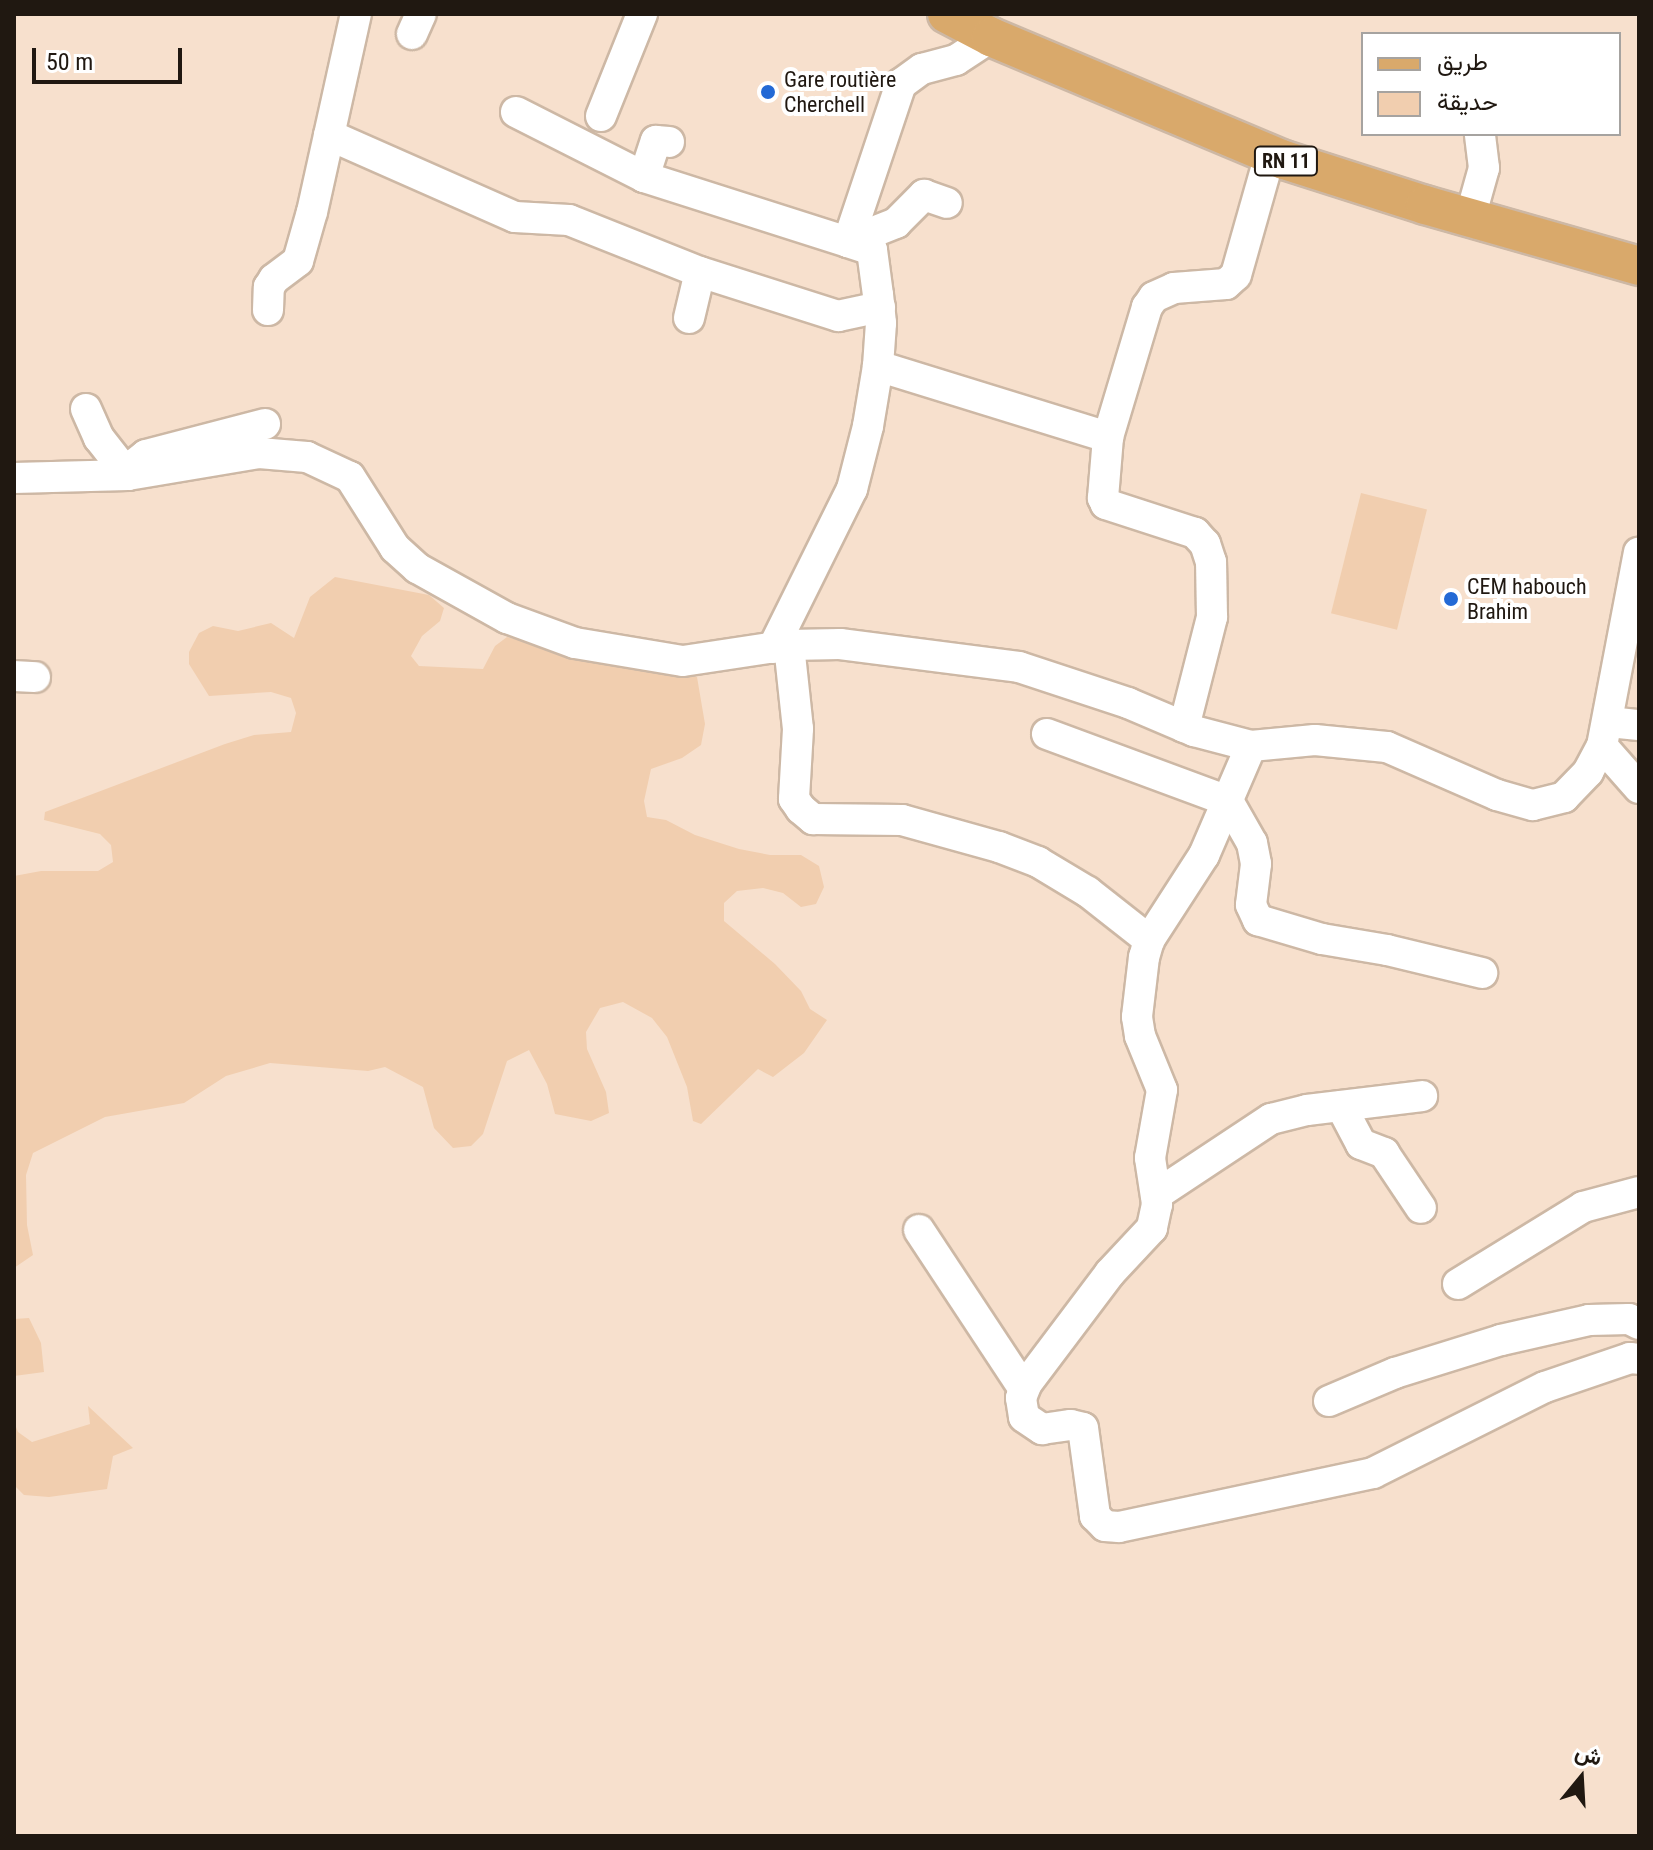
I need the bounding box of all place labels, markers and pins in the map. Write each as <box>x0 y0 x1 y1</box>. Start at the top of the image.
place label: Gare routière Cherchell <box>784 66 896 118</box>
marker: Gare routière Cherchell <box>759 83 777 101</box>
place label: CEM habouch Brahim <box>1467 573 1587 624</box>
marker: CEM habouch Brahim <box>1442 590 1460 608</box>

